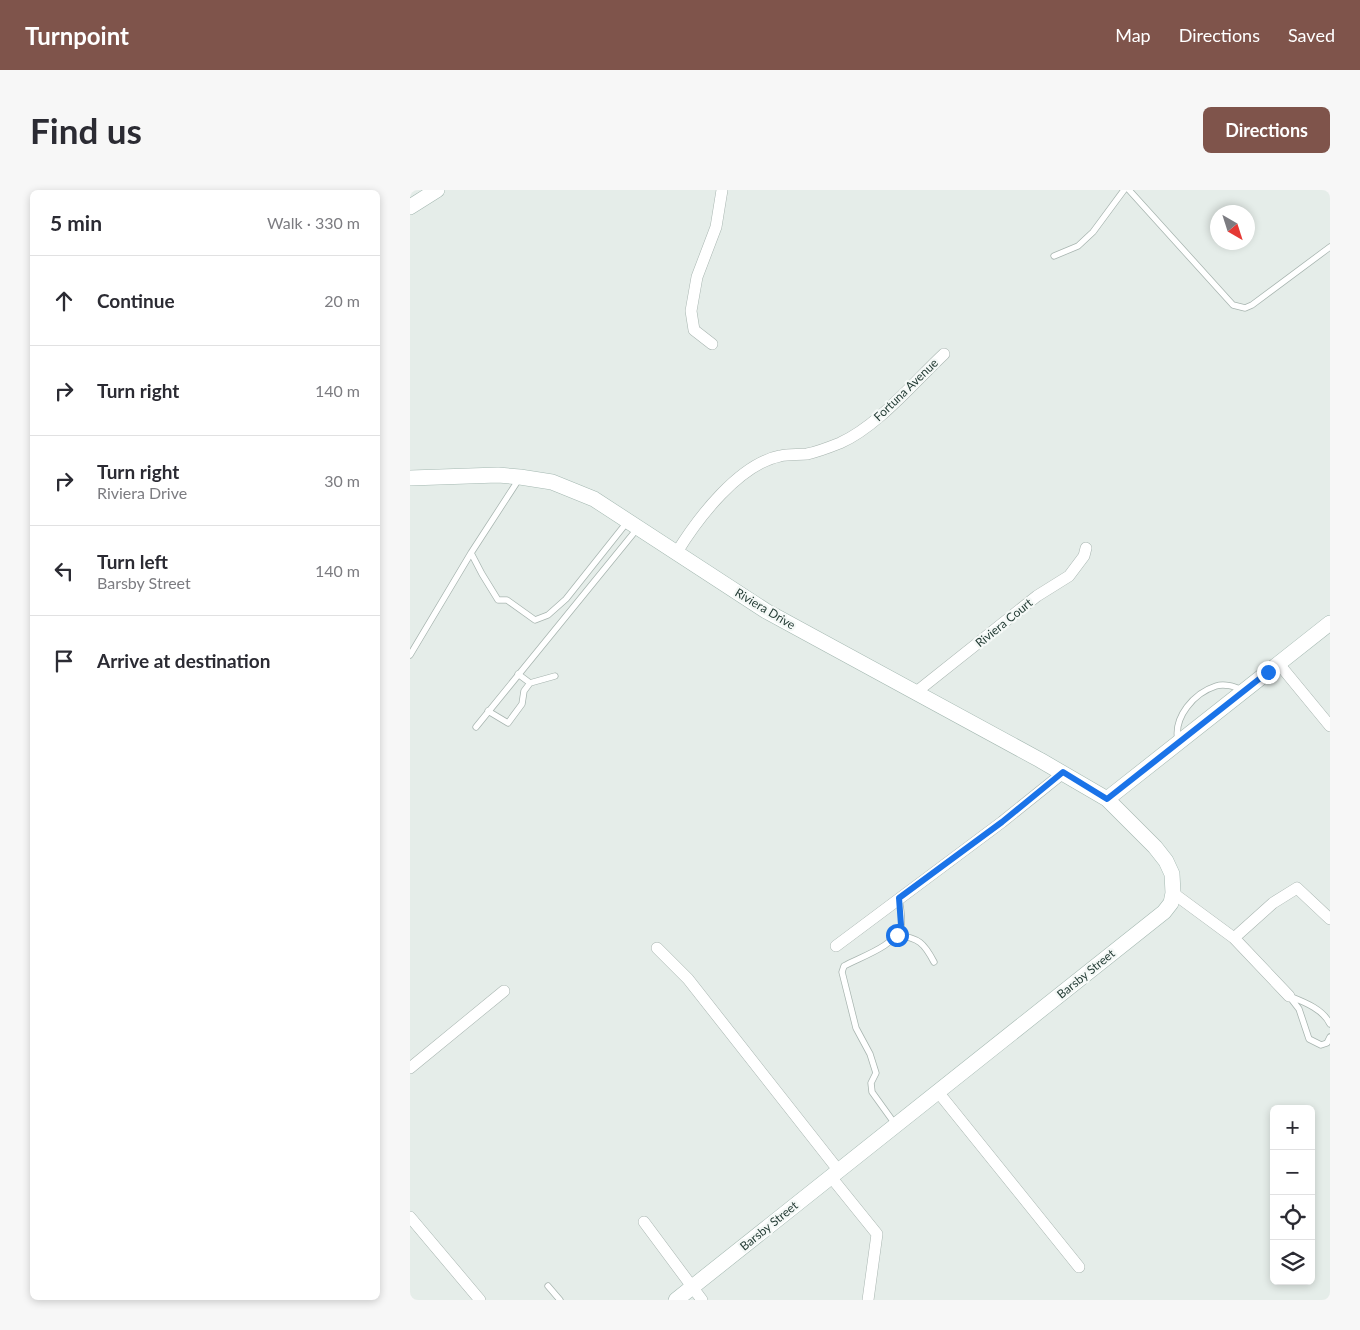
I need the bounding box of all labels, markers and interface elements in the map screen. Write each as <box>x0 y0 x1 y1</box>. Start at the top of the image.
text: Turnpoint <box>25 21 129 50</box>
text: Map <box>1115 24 1151 46</box>
text: Directions <box>1179 24 1260 46</box>
text: Saved <box>1288 24 1335 46</box>
button: Directions <box>1203 107 1330 153</box>
text: Find us <box>30 109 142 151</box>
north arrow <box>1210 205 1255 250</box>
text: 5 min <box>50 210 102 235</box>
text: Walk · 330 m <box>267 213 360 232</box>
icon: ahead <box>50 287 78 315</box>
text: Continue <box>97 289 175 312</box>
text: 20 m <box>324 291 360 310</box>
street label: Fortuna Avenue <box>870 355 941 424</box>
icon: right <box>50 377 78 405</box>
text: Turn right <box>97 379 179 402</box>
text: 140 m <box>315 381 360 400</box>
text: Turn right <box>97 460 179 483</box>
icon: right <box>50 467 78 495</box>
text: 30 m <box>324 471 360 490</box>
text: Riviera Drive <box>97 483 187 502</box>
text: Turn left <box>97 550 168 573</box>
icon: left <box>50 557 78 585</box>
text: 140 m <box>315 561 360 580</box>
text: Barsby Street <box>97 573 191 592</box>
street label: Riviera Drive <box>732 585 798 632</box>
street label: Riviera Court <box>972 595 1036 650</box>
icon: arrive <box>50 647 78 675</box>
text: Arrive at destination <box>97 649 270 672</box>
route end <box>1257 661 1280 684</box>
route start <box>886 924 909 947</box>
street label: Barsby Street <box>1054 945 1118 1002</box>
map controls <box>1270 1105 1315 1285</box>
button: + <box>1270 1105 1315 1150</box>
button: − <box>1270 1150 1315 1195</box>
button: locate <box>1270 1195 1315 1240</box>
street label: Barsby Street <box>737 1197 801 1254</box>
button: layers <box>1270 1240 1315 1285</box>

